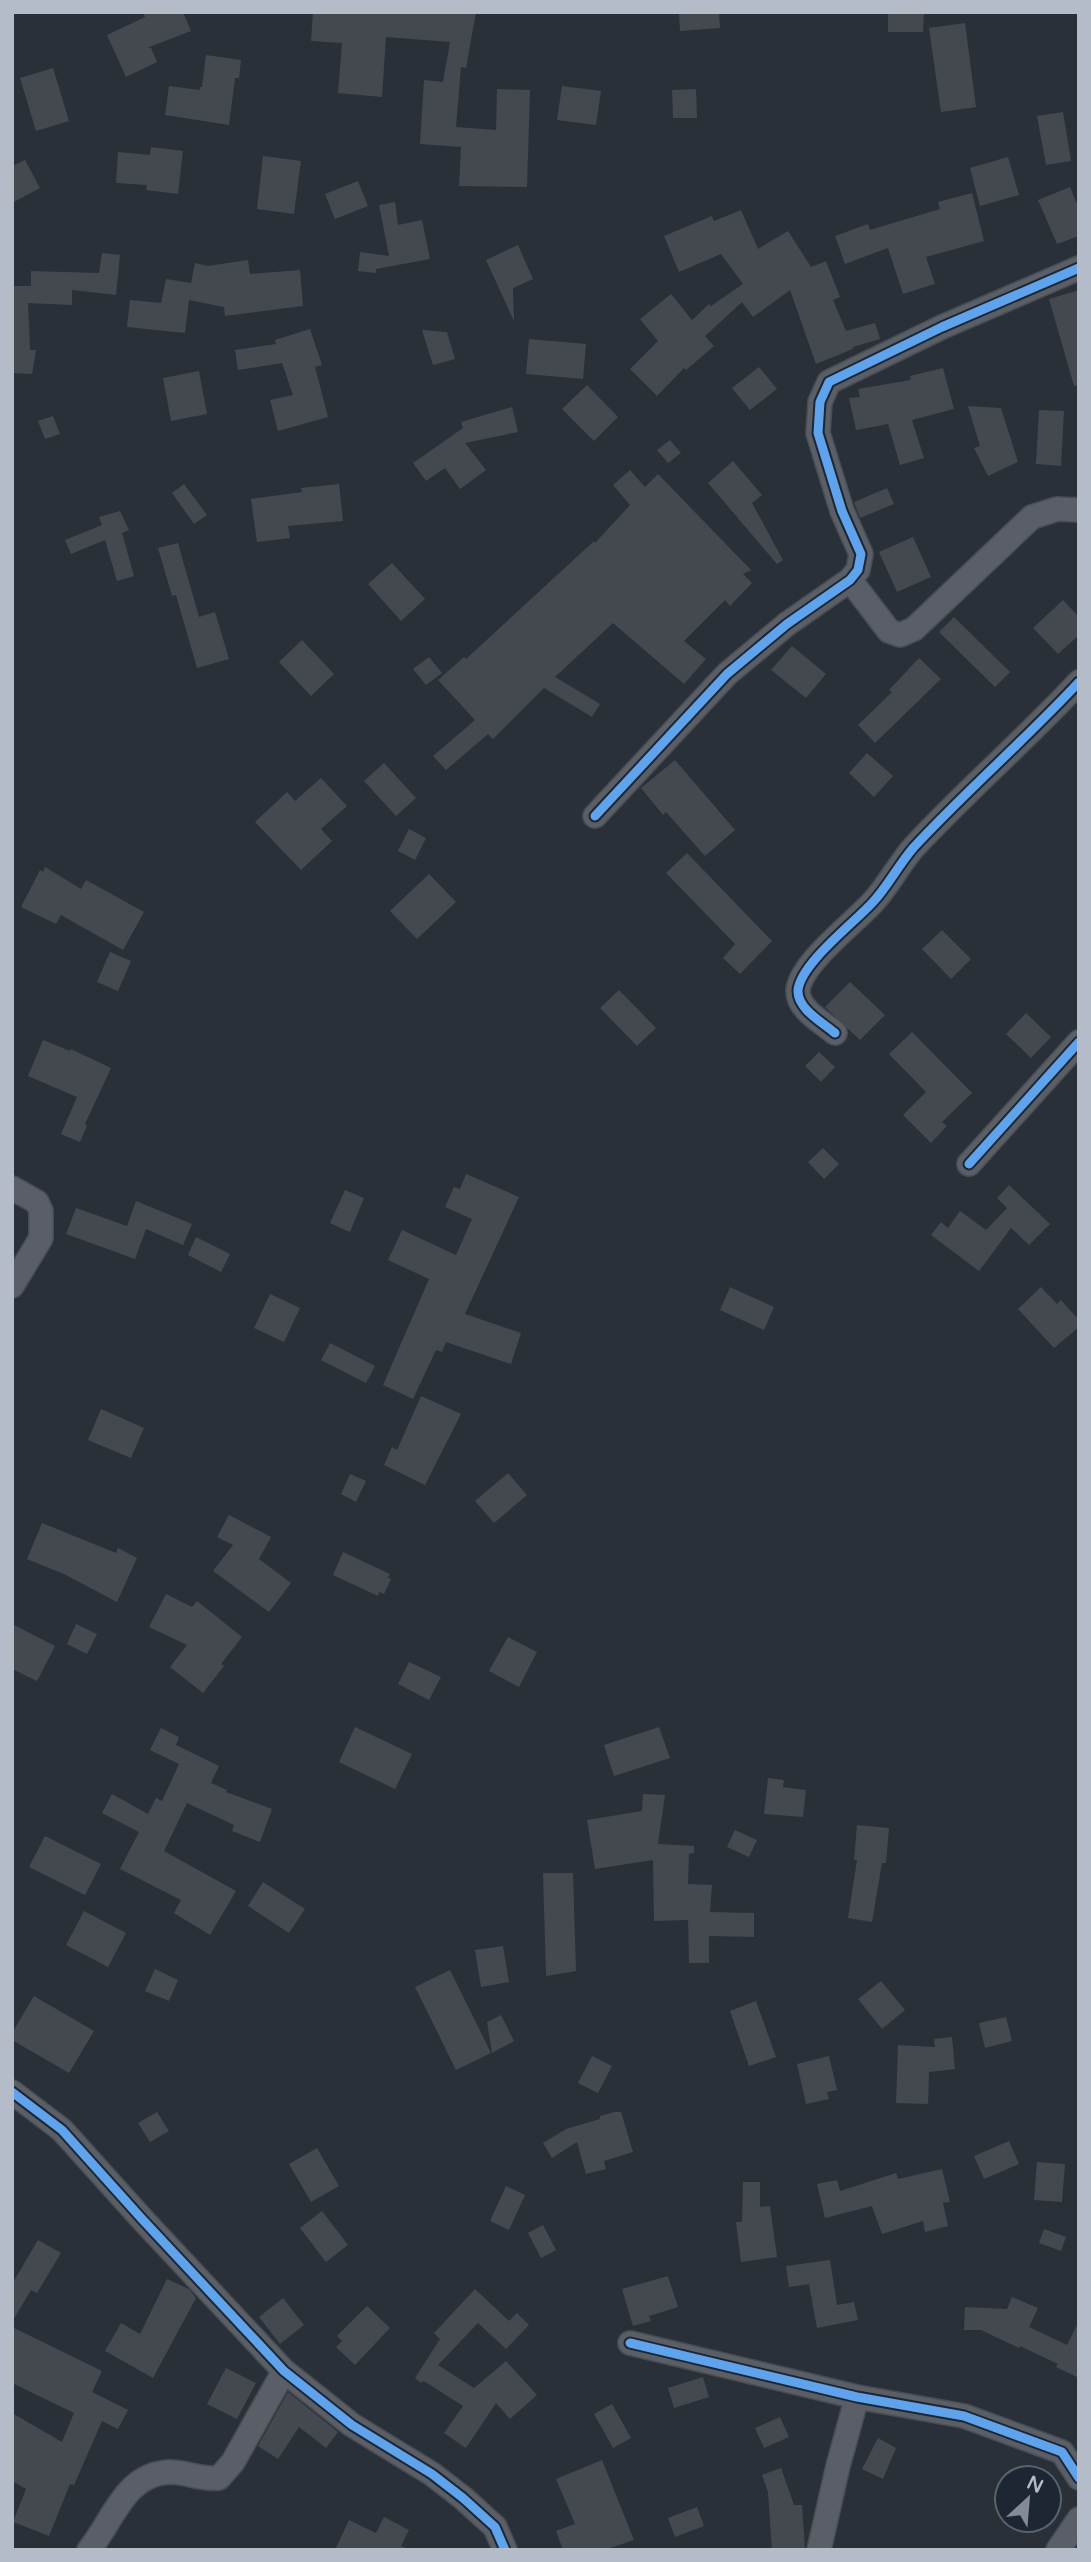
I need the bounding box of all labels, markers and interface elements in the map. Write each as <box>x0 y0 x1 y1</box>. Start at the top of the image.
north arrow <box>993 2464 1063 2534</box>
text: N <box>1023 2471 1047 2498</box>

